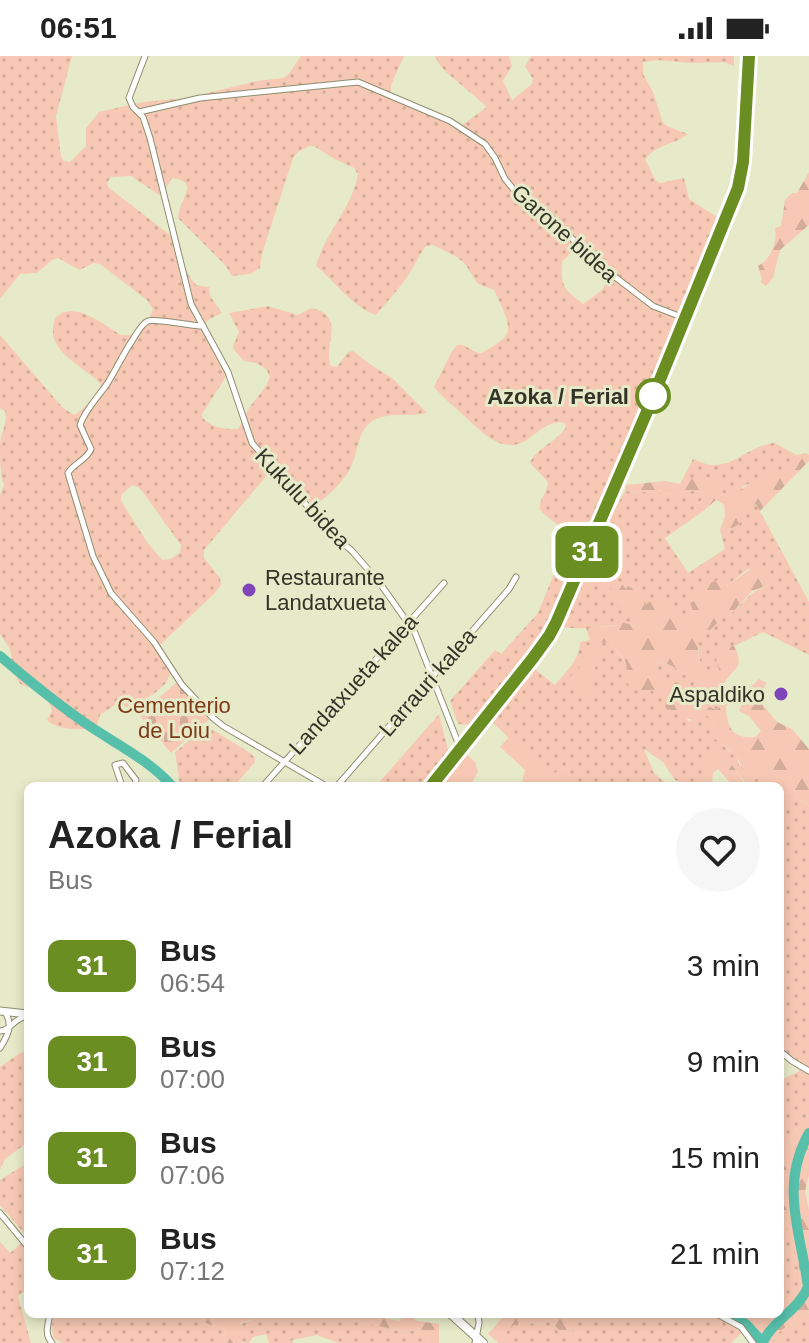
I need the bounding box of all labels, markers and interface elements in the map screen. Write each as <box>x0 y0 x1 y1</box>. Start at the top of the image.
text: 06:51 <box>40 11 117 44</box>
street label: Garone bidea <box>507 179 623 288</box>
marker: Azoka / Ferial <box>636 379 670 413</box>
place label: Azoka / Ferial <box>487 384 629 409</box>
street label: Kukulu bidea <box>250 443 356 554</box>
line badge: 31 <box>551 526 623 578</box>
text: 31 <box>571 536 603 567</box>
place label: Restaurante Landatxueta <box>265 565 387 615</box>
marker: Restaurante Landatxueta <box>240 581 258 599</box>
street label: Landatxueta kalea <box>284 609 423 760</box>
street label: Larrauri kalea <box>374 623 481 741</box>
place label: Aspaldiko <box>670 682 765 707</box>
marker: Aspaldiko <box>772 685 790 703</box>
park label: Cementerio de Loiu <box>117 693 231 743</box>
button: heart <box>676 808 760 892</box>
text: Azoka / Ferial <box>48 814 293 856</box>
text: Bus <box>48 865 93 895</box>
text: Bus <box>160 934 217 967</box>
text: 3 min <box>687 949 760 982</box>
text: 31 <box>76 950 108 981</box>
text: 06:54 <box>160 968 225 998</box>
text: Bus <box>160 1030 217 1063</box>
text: 9 min <box>687 1045 760 1078</box>
text: 31 <box>76 1046 108 1077</box>
text: 07:00 <box>160 1064 225 1094</box>
text: Bus <box>160 1126 217 1159</box>
text: 15 min <box>670 1141 760 1174</box>
text: 31 <box>76 1142 108 1173</box>
text: 07:06 <box>160 1160 225 1190</box>
text: Bus <box>160 1222 217 1255</box>
text: 21 min <box>670 1237 760 1270</box>
text: 31 <box>76 1238 108 1269</box>
text: 07:12 <box>160 1256 225 1286</box>

